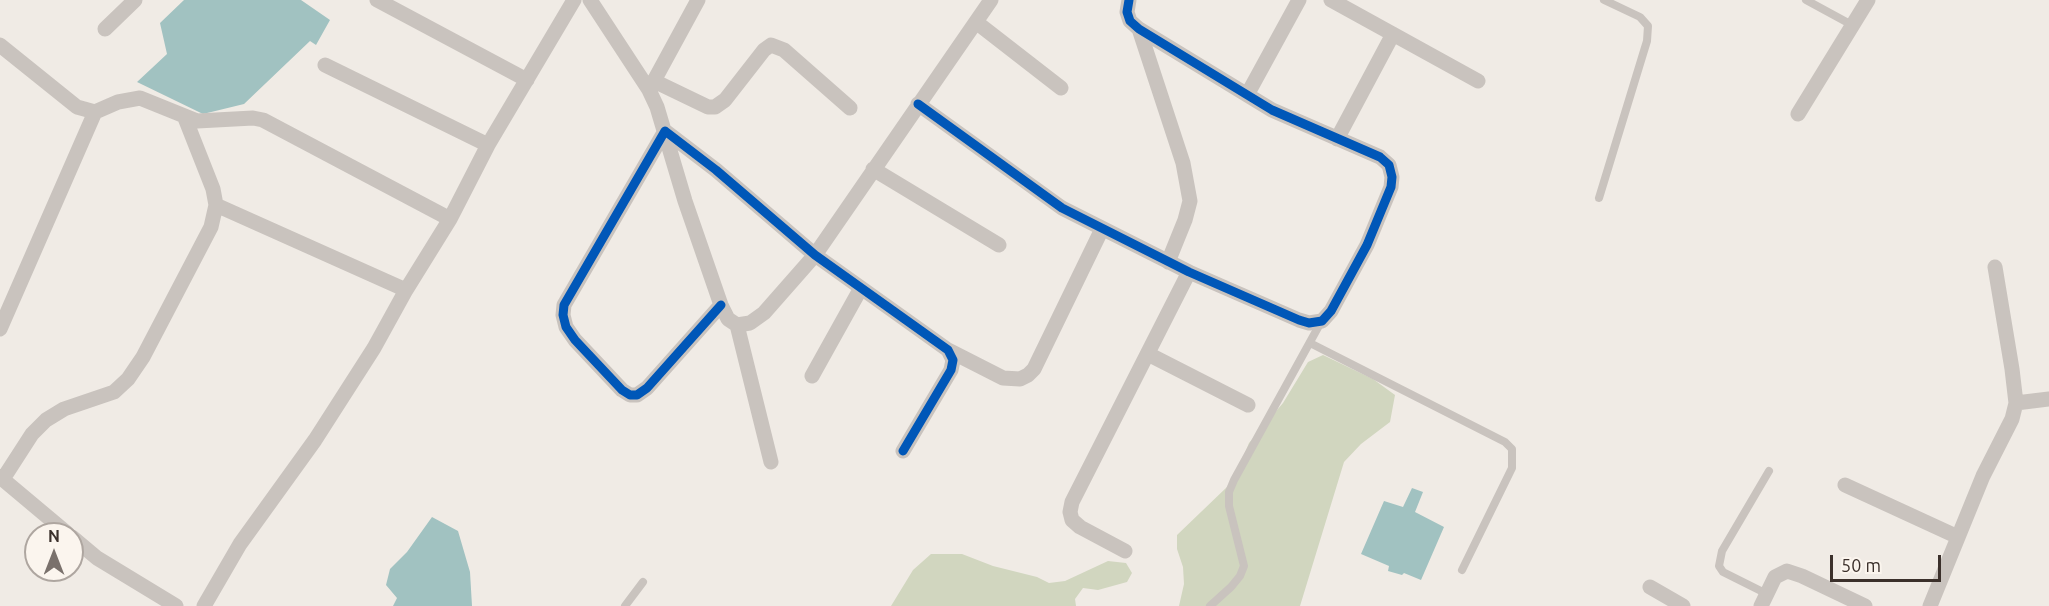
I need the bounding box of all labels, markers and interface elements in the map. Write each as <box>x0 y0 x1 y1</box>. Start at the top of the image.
north arrow <box>24 522 84 582</box>
text: N <box>48 527 60 545</box>
scale bar <box>1833 543 1944 581</box>
text: 50 m <box>1841 555 1881 575</box>

